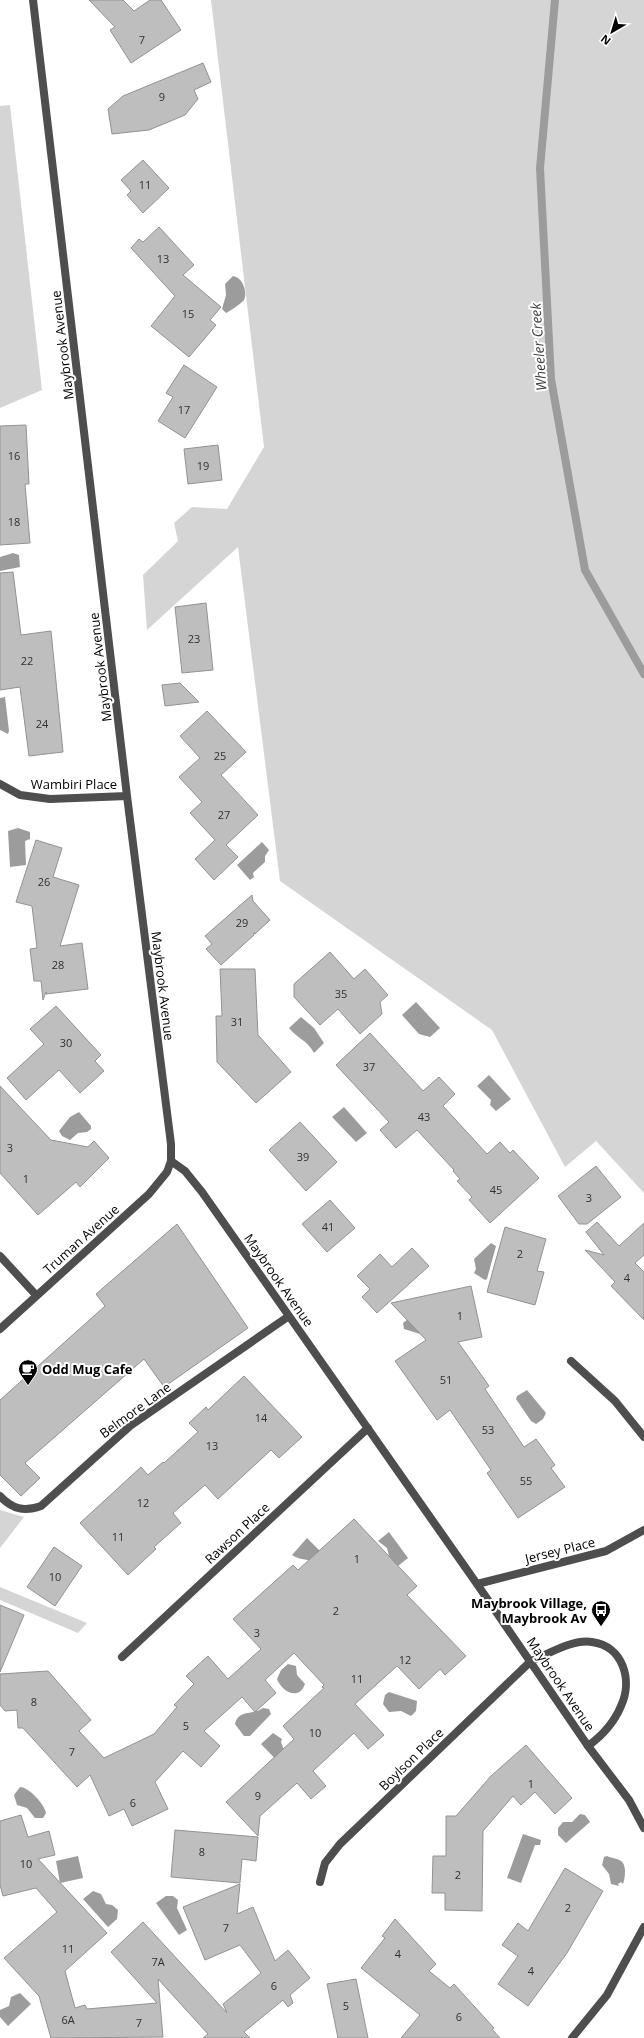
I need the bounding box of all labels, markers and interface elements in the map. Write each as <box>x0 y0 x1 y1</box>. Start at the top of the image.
north arrow <box>592 12 632 52</box>
house number: 7 <box>139 32 145 47</box>
text: N <box>597 32 614 49</box>
house number: 9 <box>159 89 165 104</box>
house number: 11 <box>139 177 151 192</box>
house number: 13 <box>157 251 169 266</box>
street label: Maybrook Avenue <box>46 289 78 401</box>
water label: Wheeler Creek <box>525 301 551 392</box>
house number: 15 <box>182 306 194 321</box>
house number: 17 <box>178 402 190 417</box>
house number: 16 <box>8 448 20 463</box>
house number: 19 <box>197 458 209 473</box>
house number: 18 <box>8 514 20 529</box>
street label: Maybrook Avenue <box>84 611 116 723</box>
house number: 23 <box>188 631 200 646</box>
house number: 22 <box>21 653 33 668</box>
house number: 24 <box>36 716 49 731</box>
house number: 25 <box>214 748 226 763</box>
street label: Wambiri Place <box>31 775 117 793</box>
house number: 27 <box>218 807 230 822</box>
house number: 26 <box>38 874 50 889</box>
house number: 29 <box>236 915 248 930</box>
street label: Maybrook Avenue <box>147 930 179 1042</box>
house number: 28 <box>52 957 64 972</box>
house number: 35 <box>335 986 347 1001</box>
house number: 31 <box>231 1014 243 1029</box>
house number: 30 <box>60 1035 72 1050</box>
house number: 37 <box>363 1059 375 1074</box>
house number: 43 <box>418 1109 430 1124</box>
house number: 3 <box>7 1140 13 1155</box>
house number: 39 <box>297 1149 309 1164</box>
house number: 1 <box>23 1171 29 1186</box>
house number: 45 <box>490 1182 502 1197</box>
house number: 3 <box>586 1190 592 1205</box>
street label: Truman Avenue <box>39 1200 123 1278</box>
house number: 41 <box>322 1219 334 1234</box>
street label: Maybrook Avenue <box>240 1230 318 1330</box>
house number: 2 <box>517 1246 523 1261</box>
house number: 4 <box>624 1270 631 1285</box>
house number: 1 <box>457 1308 463 1323</box>
cafe icon: Odd Mug Cafe <box>17 1358 39 1386</box>
place label: Odd Mug Cafe <box>42 1360 133 1378</box>
house number: 51 <box>440 1372 452 1387</box>
street label: Belmore Lane <box>96 1378 174 1442</box>
house number: 14 <box>255 1410 268 1425</box>
house number: 53 <box>482 1422 494 1437</box>
house number: 13 <box>206 1438 218 1453</box>
house number: 55 <box>520 1473 532 1488</box>
house number: 12 <box>137 1495 149 1510</box>
street label: Rawson Place <box>201 1498 273 1568</box>
house number: 11 <box>112 1529 124 1544</box>
street label: Jersey Place <box>521 1533 597 1568</box>
house number: 1 <box>354 1551 360 1566</box>
house number: 10 <box>49 1569 61 1584</box>
place label: Maybrook Village, Maybrook Av <box>471 1594 588 1627</box>
bus stop icon: Maybrook Village, Maybrook Av <box>590 1599 612 1627</box>
house number: 2 <box>333 1603 339 1618</box>
house number: 3 <box>254 1625 260 1640</box>
street label: Maybrook Avenue <box>523 1633 599 1735</box>
house number: 12 <box>399 1652 411 1667</box>
house number: 11 <box>351 1671 363 1686</box>
house number: 8 <box>31 1694 37 1709</box>
house number: 5 <box>183 1718 189 1733</box>
street label: Boylson Place <box>375 1724 447 1794</box>
house number: 10 <box>309 1725 321 1740</box>
house number: 7 <box>69 1744 75 1759</box>
house number: 1 <box>528 1776 534 1791</box>
house number: 9 <box>255 1788 261 1803</box>
house number: 6 <box>130 1795 136 1810</box>
house number: 8 <box>199 1844 205 1859</box>
house number: 10 <box>20 1856 32 1871</box>
house number: 2 <box>455 1867 461 1882</box>
house number: 2 <box>565 1900 571 1915</box>
house number: 7 <box>223 1920 229 1935</box>
house number: 11 <box>62 1941 74 1956</box>
house number: 4 <box>395 1946 402 1961</box>
house number: 7A <box>151 1954 165 1969</box>
house number: 4 <box>528 1963 535 1978</box>
house number: 6 <box>271 1978 277 1993</box>
house number: 5 <box>343 1998 349 2013</box>
house number: 6 <box>456 2009 462 2024</box>
house number: 6A <box>61 2012 75 2027</box>
house number: 7 <box>136 2015 142 2030</box>

